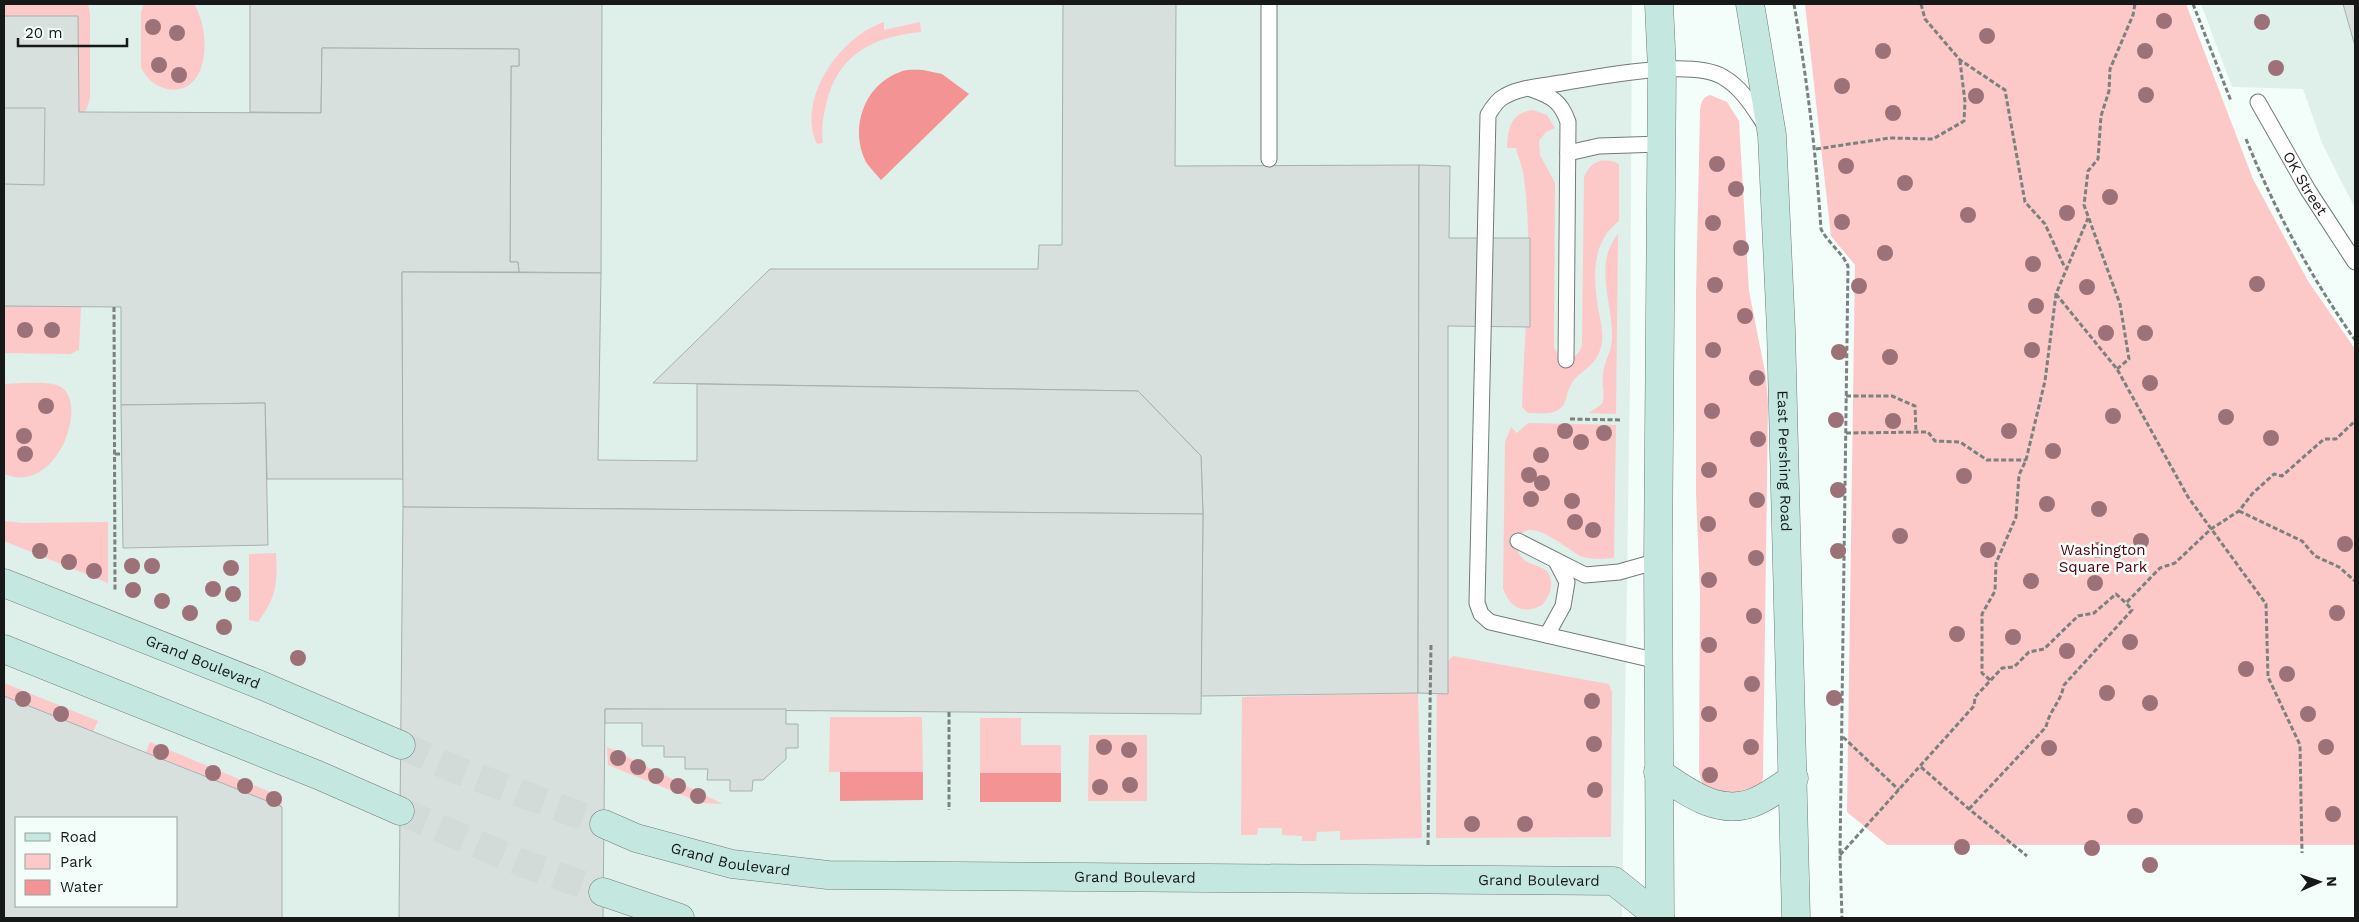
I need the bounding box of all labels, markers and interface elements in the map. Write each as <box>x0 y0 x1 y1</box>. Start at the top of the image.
scale bar <box>18 15 126 47</box>
text: 20 m <box>25 24 63 42</box>
street label: OK Street <box>2279 148 2331 219</box>
street label: East Pershing Road <box>1774 390 1795 532</box>
park label: Washington Square Park <box>2059 541 2148 576</box>
street label: Grand Boulevard <box>143 631 263 693</box>
legend <box>15 817 178 907</box>
text: Road <box>60 828 97 846</box>
street label: Grand Boulevard <box>669 839 791 880</box>
text: Park <box>60 853 93 871</box>
north arrow <box>2294 857 2344 907</box>
street label: Grand Boulevard <box>1074 868 1196 887</box>
street label: Grand Boulevard <box>1478 871 1600 890</box>
text: N <box>2324 876 2340 887</box>
text: Water <box>60 878 103 896</box>

